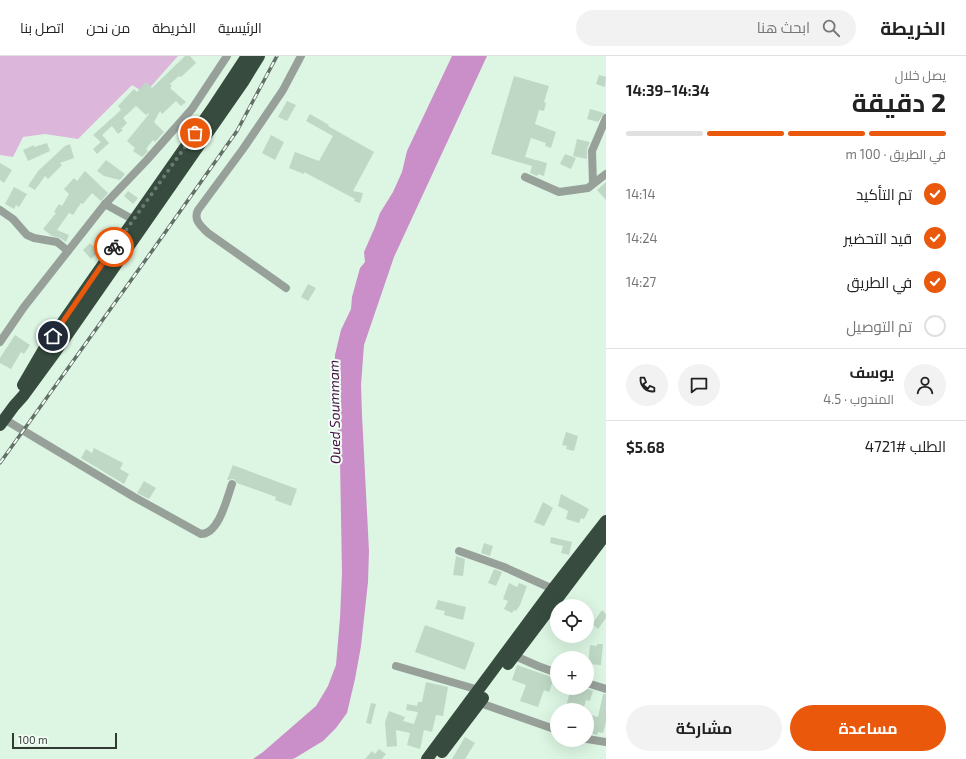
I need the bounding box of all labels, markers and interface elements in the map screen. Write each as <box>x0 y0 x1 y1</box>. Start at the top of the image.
search box <box>576 10 856 46</box>
text: الخريطة <box>880 16 946 39</box>
icon: search <box>820 17 842 39</box>
text: ابحث هنا <box>757 18 810 36</box>
text: اتصل بنا <box>20 19 64 36</box>
text: من نحن <box>86 19 130 36</box>
text: الخريطة <box>152 19 196 36</box>
text: الرئيسية <box>218 19 262 36</box>
text: يصل خلال <box>895 67 946 83</box>
text: 14:34–14:39 <box>626 81 710 99</box>
text: 2 دقيقة <box>852 86 946 117</box>
pin <box>178 116 212 150</box>
icon: bag <box>184 122 206 144</box>
text: في الطريق · 100 m <box>845 146 946 162</box>
icon: check <box>924 183 946 205</box>
text: تم التأكيد <box>856 185 912 203</box>
text: 14:14 <box>626 186 655 202</box>
courier <box>94 227 134 267</box>
icon: check <box>924 227 946 249</box>
text: قيد التحضير <box>844 229 912 247</box>
text: 14:24 <box>626 230 658 246</box>
icon: bike <box>103 236 125 258</box>
icon: check <box>924 271 946 293</box>
text: في الطريق <box>847 273 912 291</box>
text: 14:27 <box>626 274 656 290</box>
text: تم التوصيل <box>846 317 912 335</box>
pin <box>36 319 70 353</box>
icon: home <box>42 325 64 347</box>
water label: Oued Soummam <box>325 360 343 464</box>
text: يوسف <box>849 363 894 381</box>
button: phone <box>626 364 668 406</box>
button: chat <box>678 364 720 406</box>
button: person <box>904 364 946 406</box>
text: المندوب · 4.5 <box>823 391 894 407</box>
text: الطلب #4721 <box>865 437 946 455</box>
text: $5.68 <box>626 438 665 456</box>
map controls <box>550 599 594 747</box>
button: locate <box>550 599 594 643</box>
button: + <box>550 651 594 695</box>
button: − <box>550 703 594 747</box>
button: مشاركة <box>626 705 782 751</box>
button: مساعدة <box>790 705 946 751</box>
scale bar <box>12 731 117 750</box>
text: 100 m <box>18 733 48 746</box>

